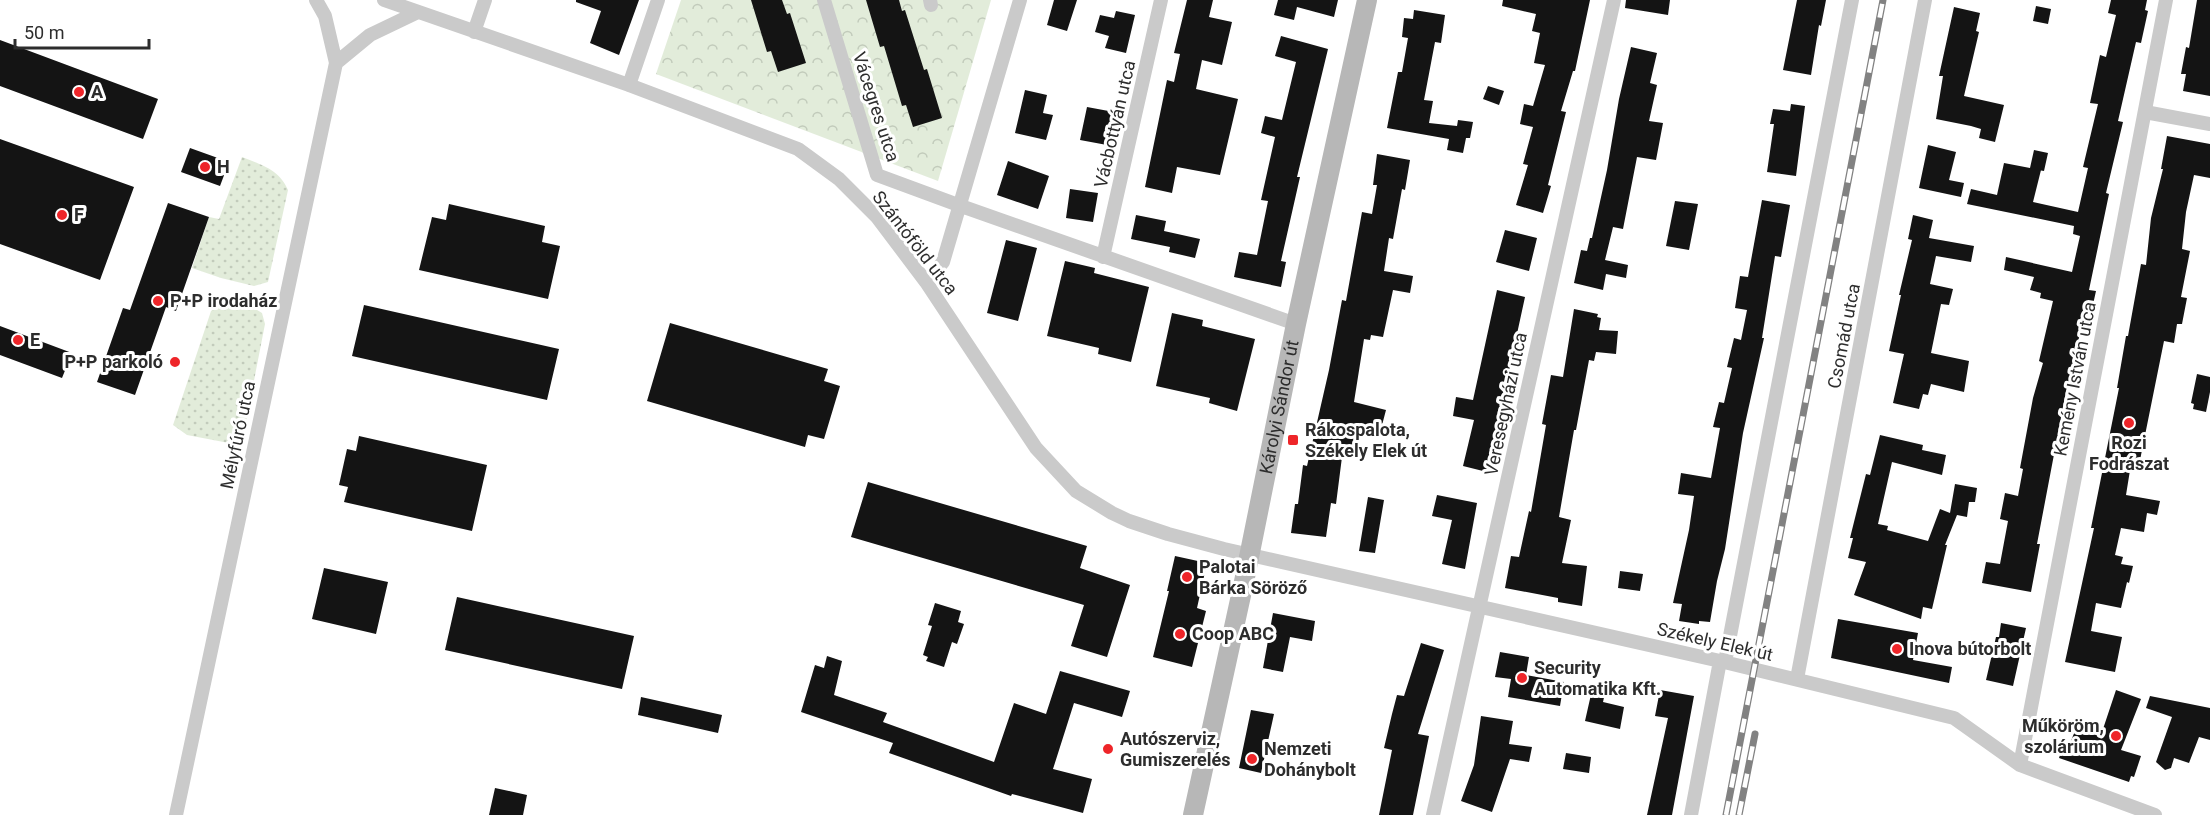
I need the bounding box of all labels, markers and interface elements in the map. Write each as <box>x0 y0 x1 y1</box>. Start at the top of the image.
scale bar <box>15 12 148 50</box>
text: 50 m <box>24 22 64 43</box>
street label: Vácegres utca <box>849 49 904 164</box>
street label: Vácbottyán utca <box>1090 58 1139 190</box>
place label: A <box>91 81 104 102</box>
marker: A <box>72 85 86 99</box>
place label: H <box>217 156 230 177</box>
marker: H <box>198 160 212 174</box>
street label: Szántóföld utca <box>868 187 962 299</box>
place label: F <box>74 204 84 225</box>
marker: F <box>55 208 69 222</box>
street label: Csomád utca <box>1823 282 1864 390</box>
place label: P+P irodaház <box>170 290 277 311</box>
marker: P+P irodaház <box>151 294 165 308</box>
street label: Kemény István utca <box>2049 300 2100 458</box>
place label: E <box>30 329 40 350</box>
street label: Veresegyházi utca <box>1480 330 1531 478</box>
marker: E <box>11 333 25 347</box>
street label: Károlyi Sándor út <box>1255 338 1303 476</box>
place label: P+P parkoló <box>64 351 163 372</box>
marker: P+P parkoló <box>168 355 182 369</box>
street label: Mélyfúró utca <box>216 379 259 491</box>
marker: Rozi Fodrászat <box>2122 416 2136 430</box>
place label: Rákospalota, Székely Elek út <box>1305 419 1427 461</box>
place label: Rozi Fodrászat <box>2089 432 2169 474</box>
marker: Rákospalota, Székely Elek út <box>1286 433 1300 447</box>
place label: Palotai Bárka Söröző <box>1199 556 1307 598</box>
marker: Palotai Bárka Söröző <box>1180 570 1194 584</box>
street label: Székely Elek út <box>1655 618 1775 665</box>
place label: Coop ABC <box>1192 623 1274 644</box>
marker: Coop ABC <box>1173 627 1187 641</box>
place label: Inova bútorbolt <box>1909 638 2031 659</box>
marker: Inova bútorbolt <box>1890 642 1904 656</box>
place label: Security Automatika Kft. <box>1534 657 1661 699</box>
marker: Security Automatika Kft. <box>1515 671 1529 685</box>
place label: Műköröm, szolárium <box>2022 715 2104 757</box>
place label: Autószerviz, Gumiszerelés <box>1120 728 1231 770</box>
marker: Műköröm, szolárium <box>2109 729 2123 743</box>
place label: Nemzeti Dohánybolt <box>1264 738 1356 780</box>
marker: Autószerviz, Gumiszerelés <box>1101 742 1115 756</box>
marker: Nemzeti Dohánybolt <box>1245 752 1259 766</box>

